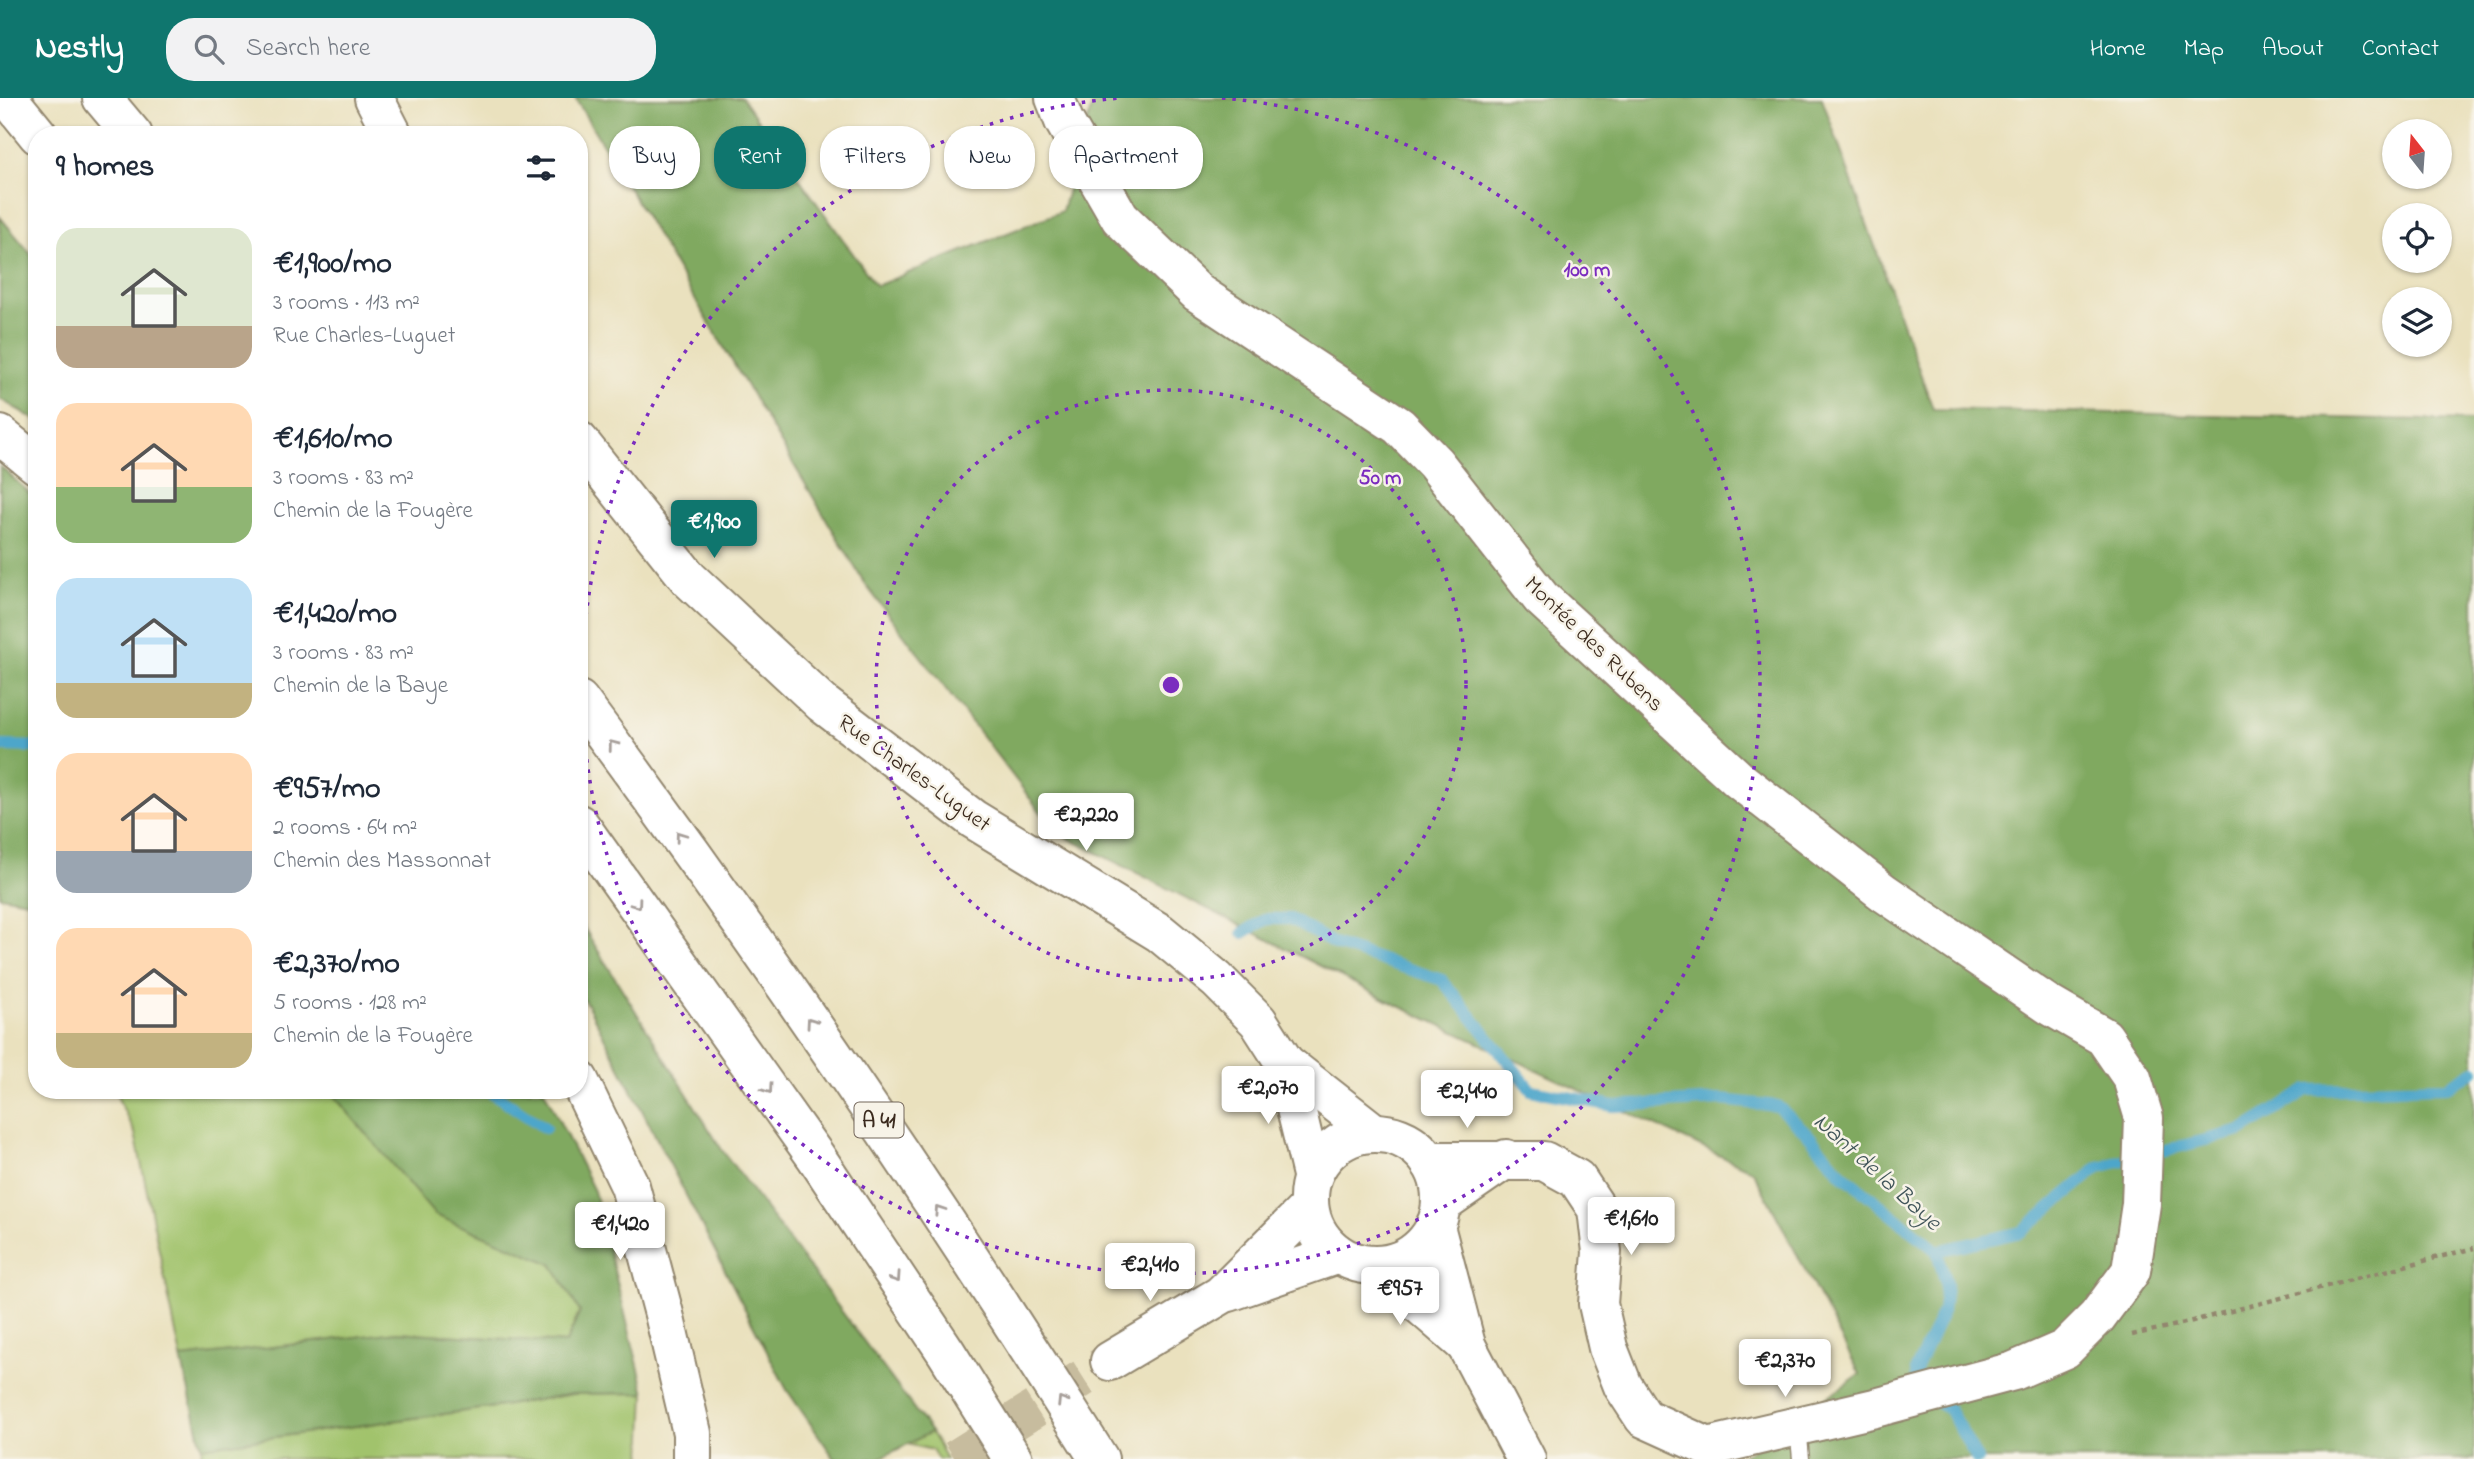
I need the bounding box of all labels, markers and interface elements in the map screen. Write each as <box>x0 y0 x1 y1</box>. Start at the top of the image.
search box <box>166 18 656 81</box>
text: Nestly <box>35 25 124 73</box>
icon: search <box>190 30 228 68</box>
text: Search here <box>246 30 370 68</box>
text: Home <box>2090 32 2146 67</box>
text: Map <box>2184 32 2224 67</box>
text: About <box>2262 32 2324 67</box>
text: Contact <box>2362 32 2439 67</box>
north arrow <box>2382 119 2452 189</box>
map controls <box>2382 119 2452 357</box>
chip: Buy <box>609 126 700 189</box>
chip: Rent <box>714 126 806 189</box>
chip: Filters <box>820 126 930 189</box>
chip: New <box>944 126 1035 189</box>
chip: Apartment <box>1049 126 1203 189</box>
text: 9 homes <box>56 146 154 190</box>
icon: filters <box>522 149 560 187</box>
button: locate <box>2382 203 2452 273</box>
text: €1,900/mo <box>273 243 392 287</box>
icon: home <box>112 256 196 340</box>
text: 100 m <box>1564 256 1610 286</box>
text: 3 rooms · 113 m² <box>273 287 420 320</box>
button: layers <box>2382 287 2452 357</box>
text: Rue Charles-Luguet <box>273 320 456 353</box>
text: €1,610/mo <box>273 418 393 462</box>
icon: home <box>112 431 196 515</box>
text: 3 rooms · 83 m² <box>273 462 414 495</box>
text: 50 m <box>1359 464 1401 494</box>
text: Chemin de la Fougère <box>273 495 473 528</box>
pin: €1,900 <box>657 500 771 560</box>
text: €1,900 <box>687 506 741 539</box>
street label: Montée des Rubens <box>1516 569 1671 720</box>
text: €1,420/mo <box>273 593 397 637</box>
icon: home <box>112 606 196 690</box>
text: 3 rooms · 83 m² <box>273 637 414 670</box>
text: Chemin de la Baye <box>273 670 448 703</box>
centre of rings <box>1159 673 1183 697</box>
street label: Rue Charles-Luguet <box>829 707 997 842</box>
one-way arrow <box>609 740 621 753</box>
text: €957/mo <box>273 768 381 812</box>
icon: home <box>112 781 196 865</box>
pin: €2,220 <box>1029 794 1143 853</box>
text: €2,220 <box>1054 799 1118 832</box>
text: 2 rooms · 64 m² <box>273 812 417 845</box>
one-way arrow <box>676 831 688 844</box>
text: Chemin des Massonnat <box>273 845 491 878</box>
one-way arrow <box>629 896 641 909</box>
text: €2,370/mo <box>273 943 400 987</box>
icon: home <box>112 956 196 1040</box>
text: 5 rooms · 128 m² <box>273 987 427 1020</box>
one-way arrow <box>807 1017 819 1030</box>
text: Chemin de la Fougère <box>273 1020 473 1053</box>
pin: €2,070 <box>1211 1066 1325 1126</box>
pin: €2,440 <box>1410 1070 1524 1130</box>
text: €2,070 <box>1238 1072 1298 1105</box>
text: €2,440 <box>1437 1076 1497 1109</box>
one-way arrow <box>760 1081 772 1094</box>
road number: A 41 <box>854 1102 903 1138</box>
water label: Nant de la Baye <box>1805 1106 1949 1241</box>
pin: €1,610 <box>1574 1198 1688 1257</box>
pin: €1,420 <box>563 1202 677 1262</box>
text: €1,610 <box>1604 1203 1658 1236</box>
one-way arrow <box>935 1205 947 1218</box>
text: €1,420 <box>591 1208 649 1241</box>
pin: €2,410 <box>1093 1244 1207 1303</box>
text: €2,410 <box>1121 1249 1179 1282</box>
pin: €957 <box>1359 1268 1441 1327</box>
one-way arrow <box>888 1270 901 1283</box>
text: €957 <box>1377 1273 1423 1306</box>
pin: €2,370 <box>1728 1340 1842 1399</box>
text: €2,370 <box>1755 1345 1815 1378</box>
one-way arrow <box>1058 1396 1071 1409</box>

